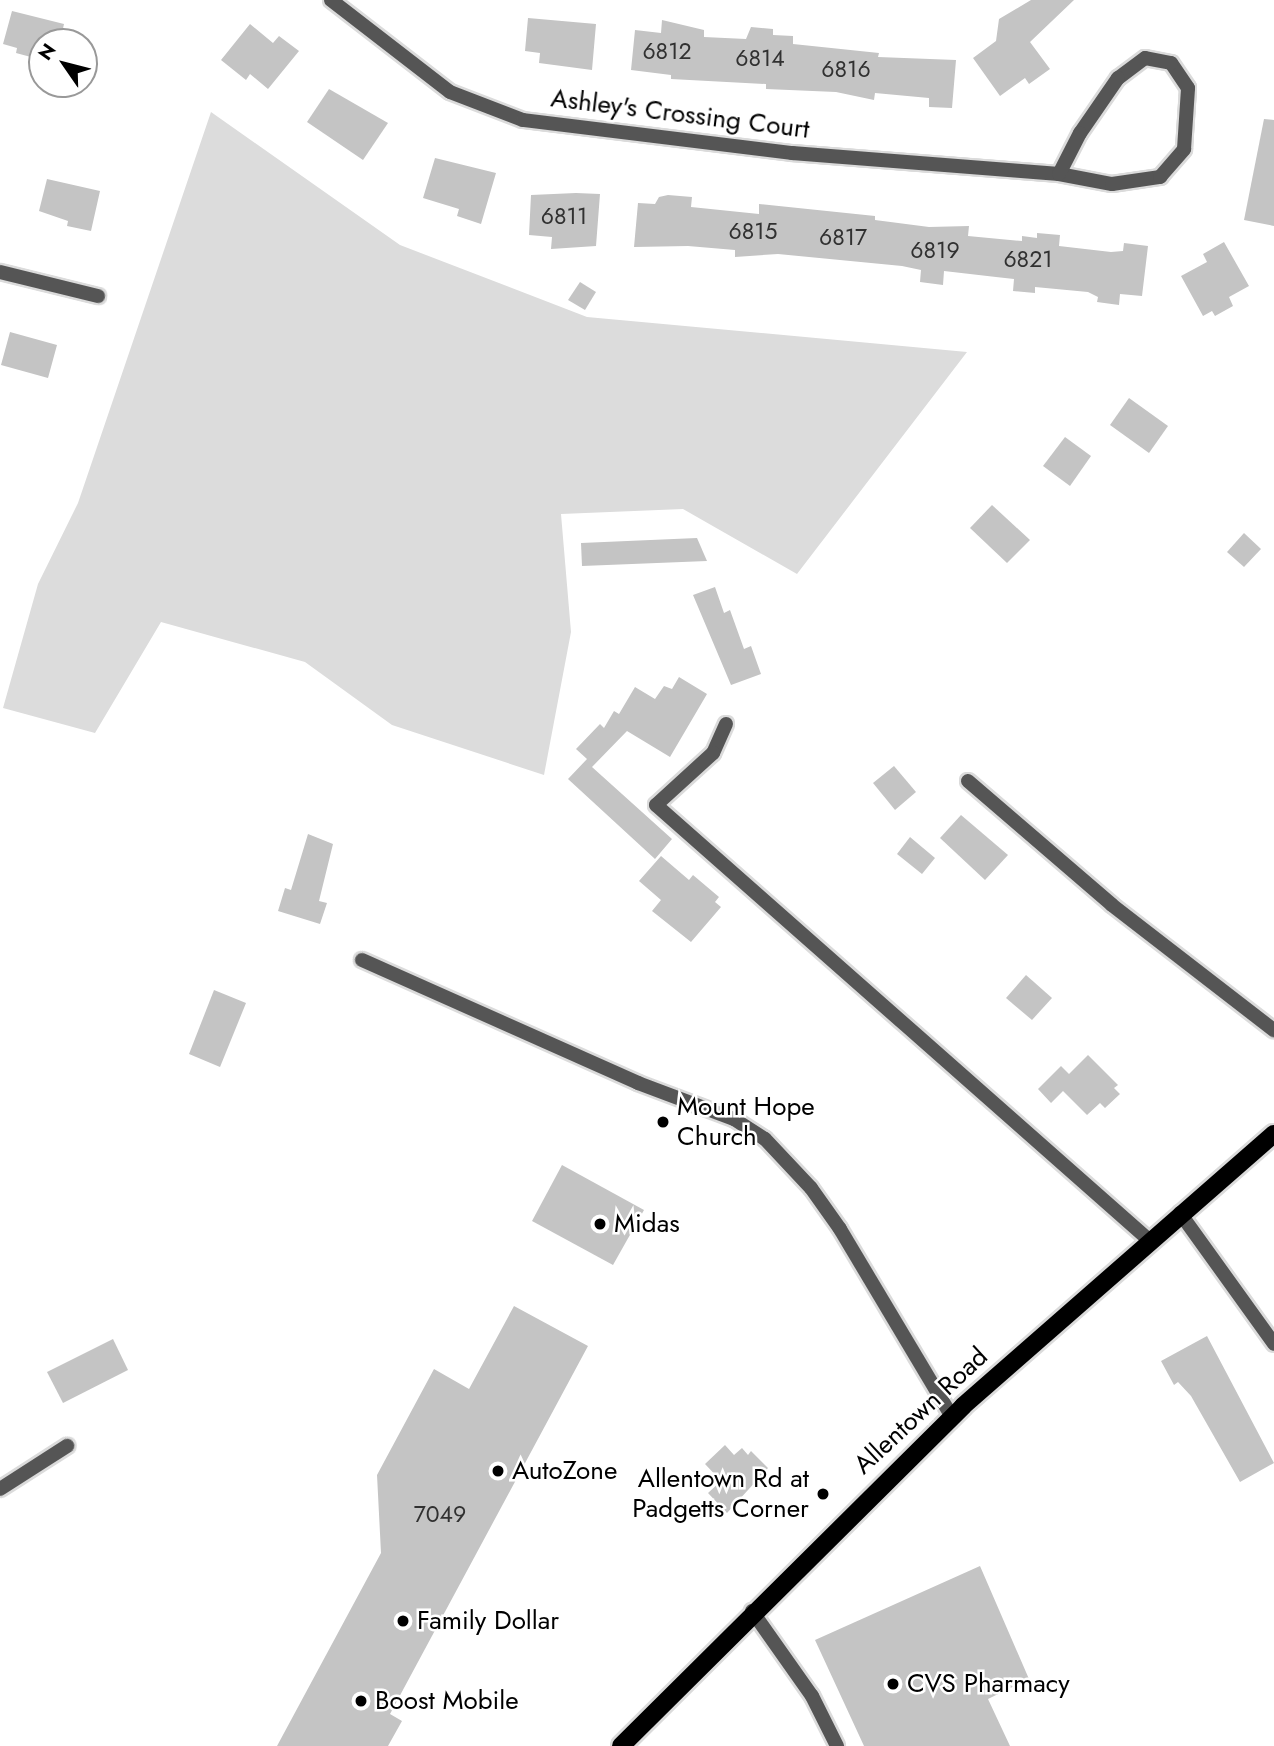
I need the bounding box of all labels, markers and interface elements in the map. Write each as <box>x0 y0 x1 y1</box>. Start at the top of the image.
north arrow <box>28 28 98 98</box>
house number: 6812 <box>642 37 692 65</box>
text: N <box>32 38 62 66</box>
house number: 6814 <box>735 44 785 72</box>
house number: 6816 <box>821 55 871 83</box>
street label: Ashley's Crossing Court <box>549 83 811 145</box>
house number: 6811 <box>541 202 587 230</box>
house number: 6815 <box>728 217 778 245</box>
house number: 6817 <box>819 223 867 251</box>
house number: 6819 <box>910 236 960 264</box>
house number: 6821 <box>1003 245 1053 273</box>
place label: Mount Hope Church <box>677 1091 815 1152</box>
marker: Mount Hope Church <box>655 1114 671 1130</box>
place label: Midas <box>614 1208 680 1240</box>
marker: Midas <box>592 1216 608 1232</box>
street label: Allentown Road <box>848 1341 994 1481</box>
place label: AutoZone <box>512 1455 617 1487</box>
marker: AutoZone <box>490 1463 506 1479</box>
place label: Allentown Rd at Padgetts Corner <box>632 1463 809 1524</box>
marker: Allentown Rd at Padgetts Corner <box>815 1486 831 1502</box>
house number: 7049 <box>414 1500 466 1528</box>
place label: Family Dollar <box>417 1605 559 1637</box>
marker: Family Dollar <box>395 1613 411 1629</box>
place label: CVS Pharmacy <box>907 1668 1070 1700</box>
marker: CVS Pharmacy <box>885 1676 901 1692</box>
place label: Boost Mobile <box>375 1685 519 1717</box>
marker: Boost Mobile <box>353 1693 369 1709</box>

